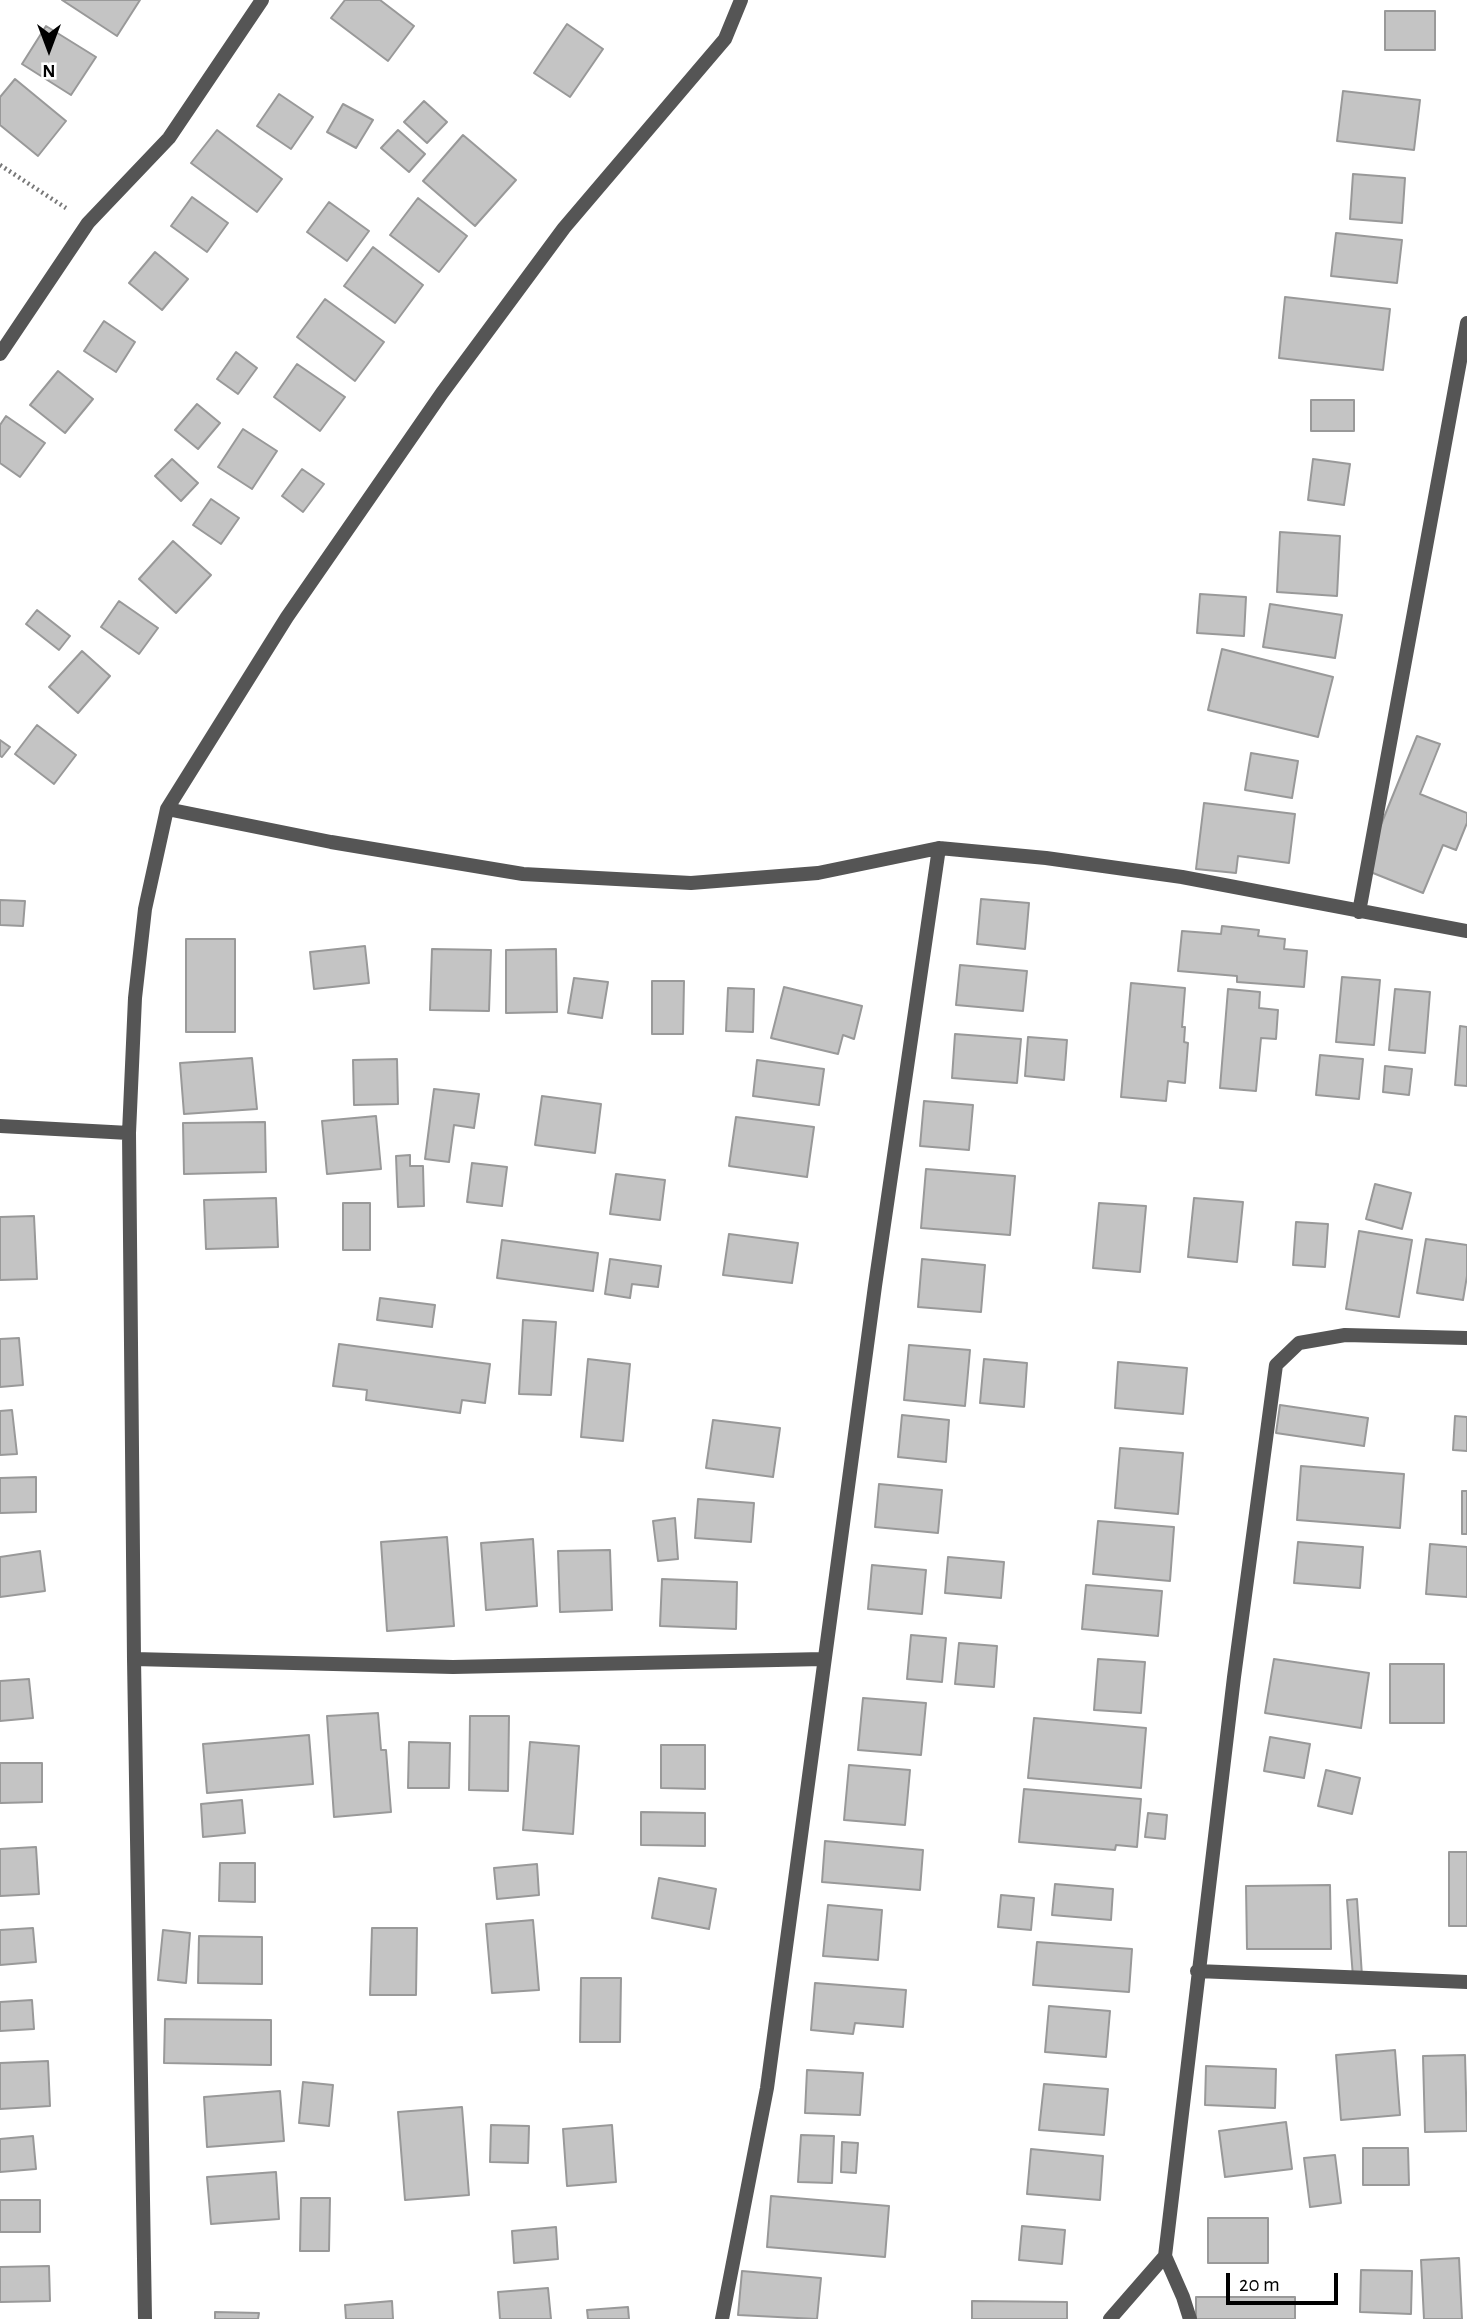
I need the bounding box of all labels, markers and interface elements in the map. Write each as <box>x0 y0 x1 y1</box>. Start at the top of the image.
north arrow <box>14 14 84 84</box>
text: N <box>42 61 56 80</box>
scale bar <box>1229 2260 1341 2304</box>
text: 20 m <box>1239 2274 1280 2295</box>

